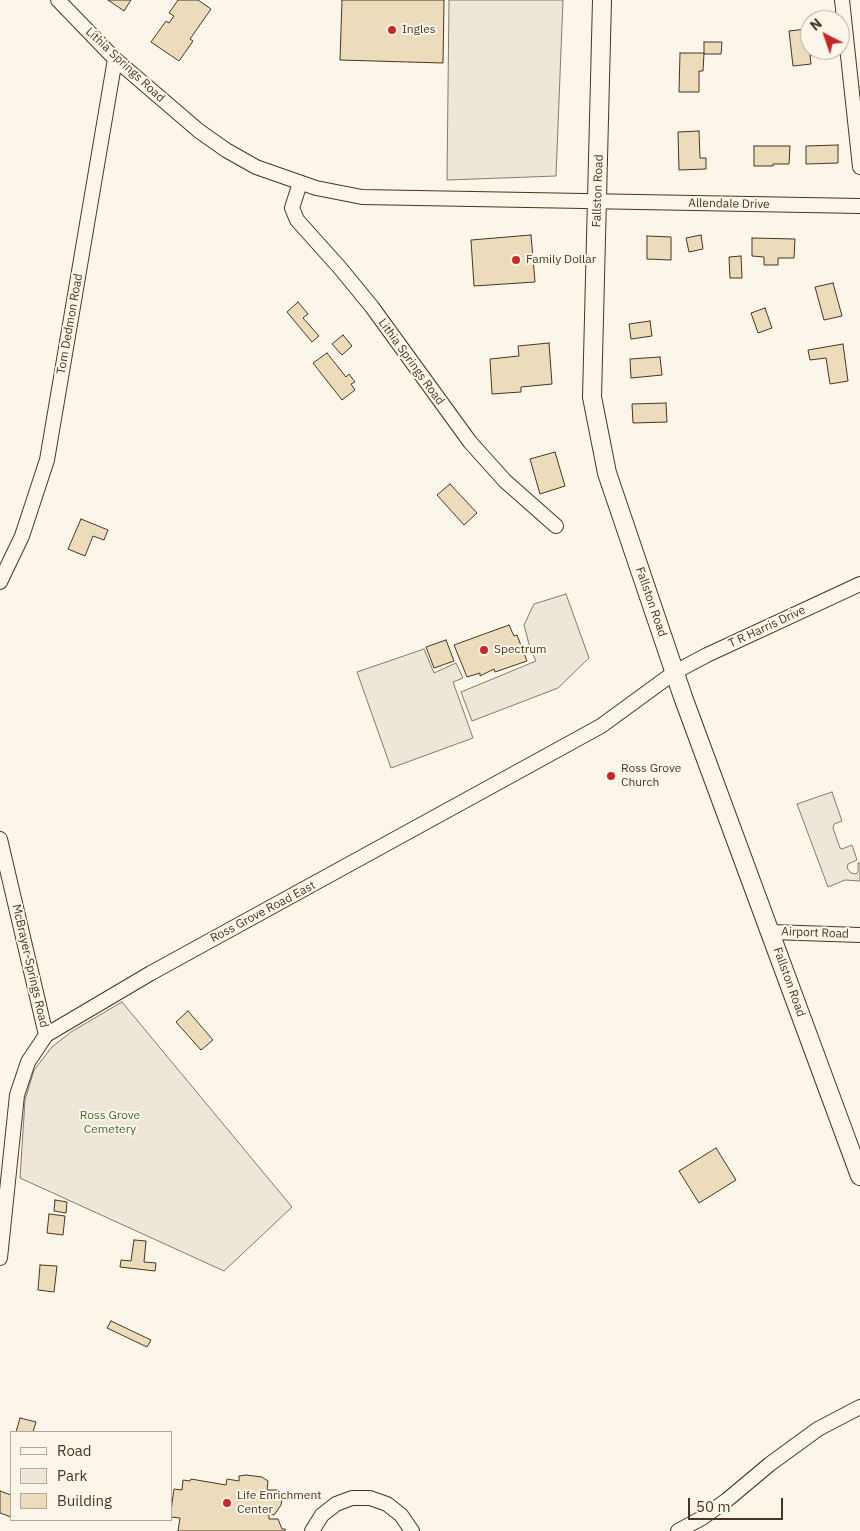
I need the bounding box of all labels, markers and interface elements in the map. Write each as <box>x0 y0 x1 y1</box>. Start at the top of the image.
north arrow <box>800 10 850 60</box>
text: N <box>806 14 826 35</box>
place label: Ingles <box>402 23 436 37</box>
marker: Ingles <box>386 24 398 36</box>
street label: Lithia Springs Road <box>82 25 168 105</box>
street label: Fallston Road <box>590 154 606 228</box>
street label: Allendale Drive <box>688 196 770 212</box>
place label: Family Dollar <box>526 253 596 267</box>
marker: Family Dollar <box>510 254 522 266</box>
street label: Tom Dedmon Road <box>54 272 86 376</box>
street label: Lithia Springs Road <box>375 316 447 408</box>
street label: Fallston Road <box>632 565 670 639</box>
street label: T R Harris Drive <box>726 603 808 651</box>
place label: Spectrum <box>494 643 546 657</box>
marker: Spectrum <box>478 644 490 656</box>
place label: Ross Grove Church <box>621 762 681 790</box>
marker: Ross Grove Church <box>605 770 617 782</box>
street label: Ross Grove Road East <box>208 878 318 946</box>
street label: McBrayer-Springs Road <box>9 903 51 1029</box>
street label: Airport Road <box>781 925 849 941</box>
street label: Fallston Road <box>770 945 808 1019</box>
park label: Ross Grove Cemetery <box>80 1109 140 1137</box>
legend <box>10 1431 172 1521</box>
text: Road <box>57 1441 92 1460</box>
text: Park <box>57 1466 87 1485</box>
scale bar <box>690 1488 785 1520</box>
place label: Life Enrichment Center <box>237 1489 321 1517</box>
text: Building <box>57 1491 112 1510</box>
marker: Life Enrichment Center <box>221 1497 233 1509</box>
text: 50 m <box>696 1497 731 1516</box>

